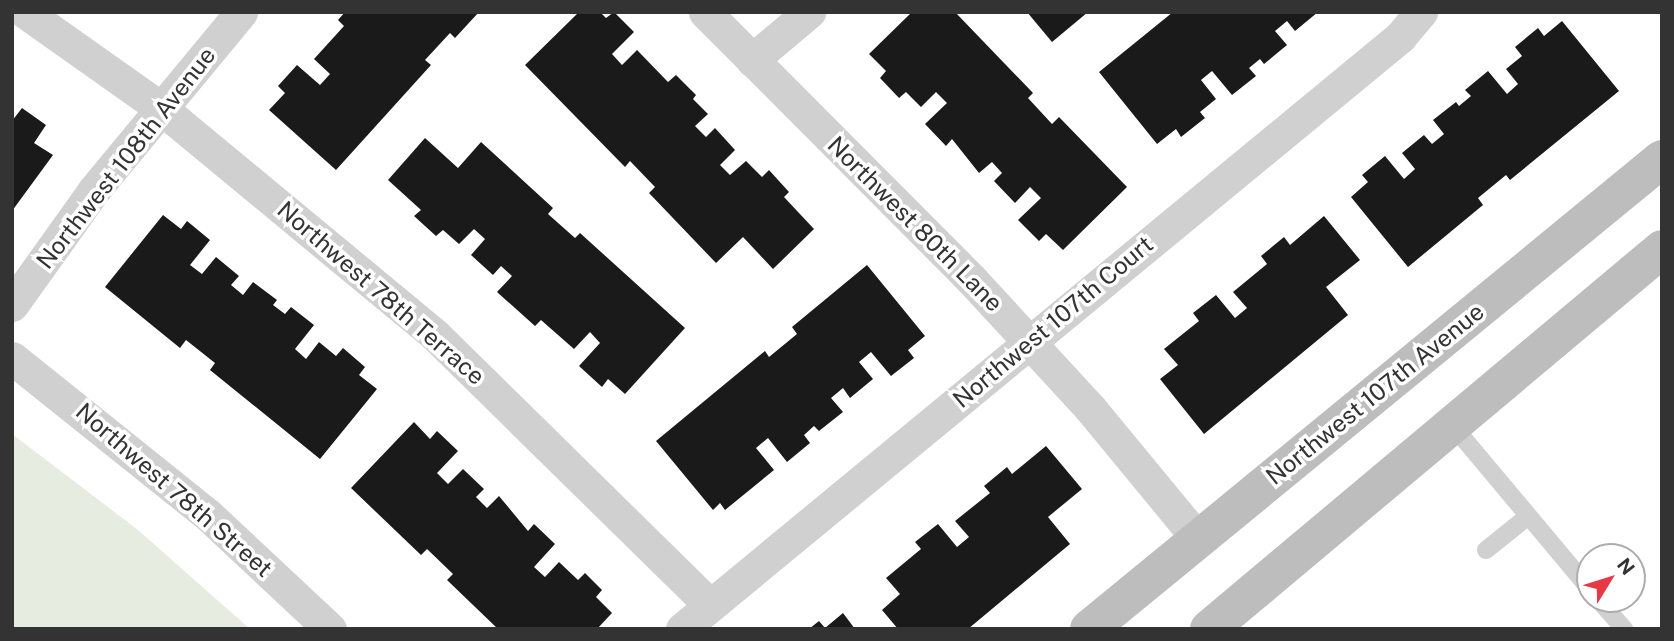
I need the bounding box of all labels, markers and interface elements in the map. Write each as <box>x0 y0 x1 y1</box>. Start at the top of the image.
street label: Northwest 108th Avenue <box>30 41 222 275</box>
street label: Northwest 80th Lane <box>822 131 1008 317</box>
street label: Northwest 78th Terrace <box>271 195 491 391</box>
street label: Northwest 107th Court <box>947 230 1159 414</box>
street label: Northwest 107th Avenue <box>1260 297 1490 491</box>
street label: Northwest 78th Street <box>70 397 278 583</box>
north arrow <box>1576 543 1646 613</box>
text: N <box>1613 554 1639 579</box>

